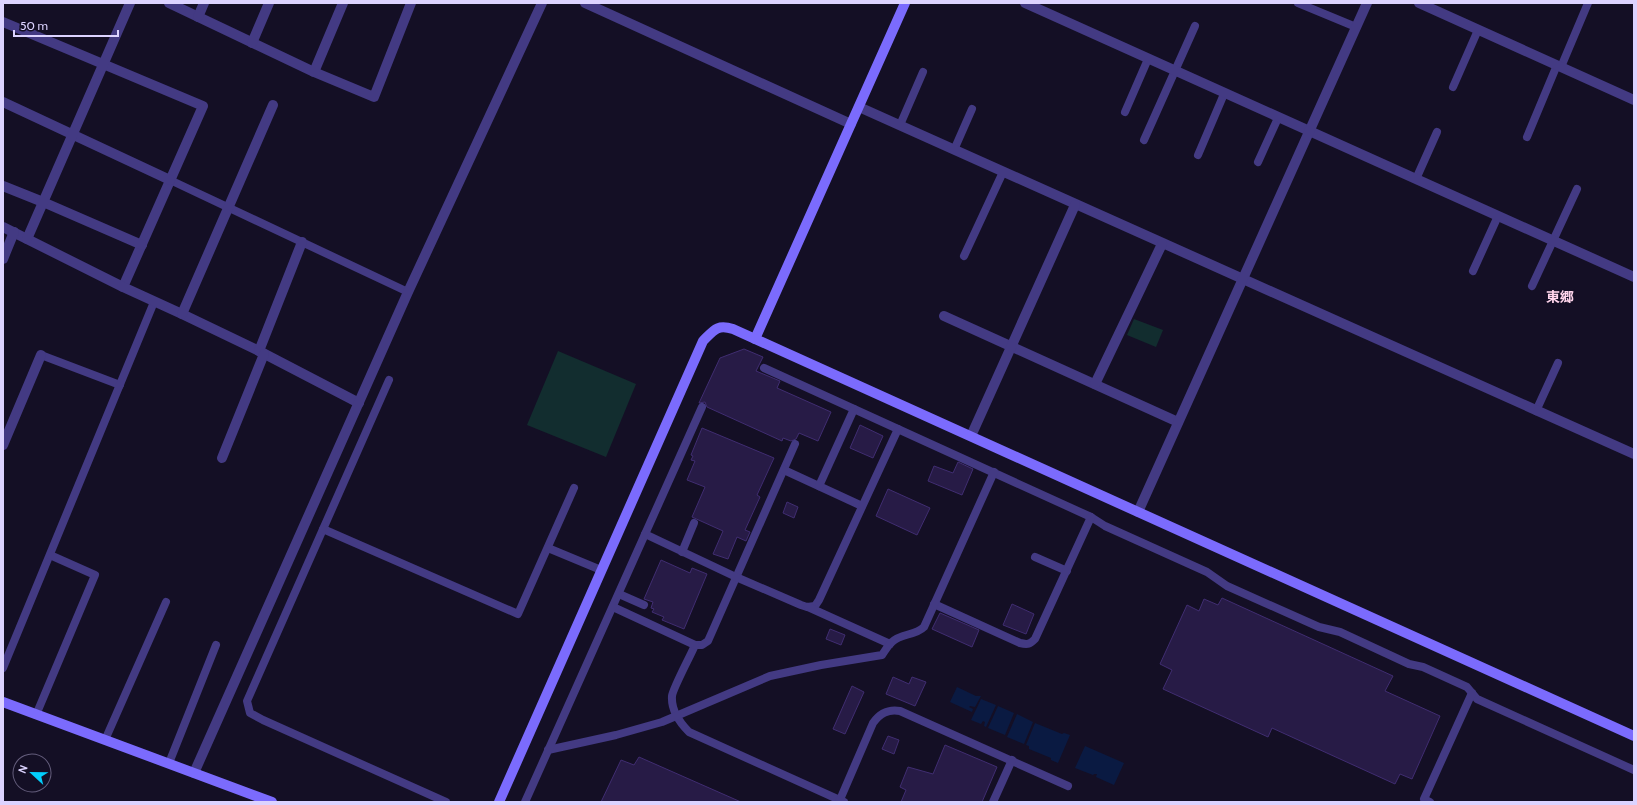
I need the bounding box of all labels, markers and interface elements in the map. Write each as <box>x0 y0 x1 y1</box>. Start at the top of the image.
scale bar <box>14 12 118 38</box>
text: 50 m <box>20 18 48 33</box>
district label: 東郷 <box>1546 288 1574 306</box>
north arrow <box>12 753 52 793</box>
text: N <box>15 763 31 775</box>

